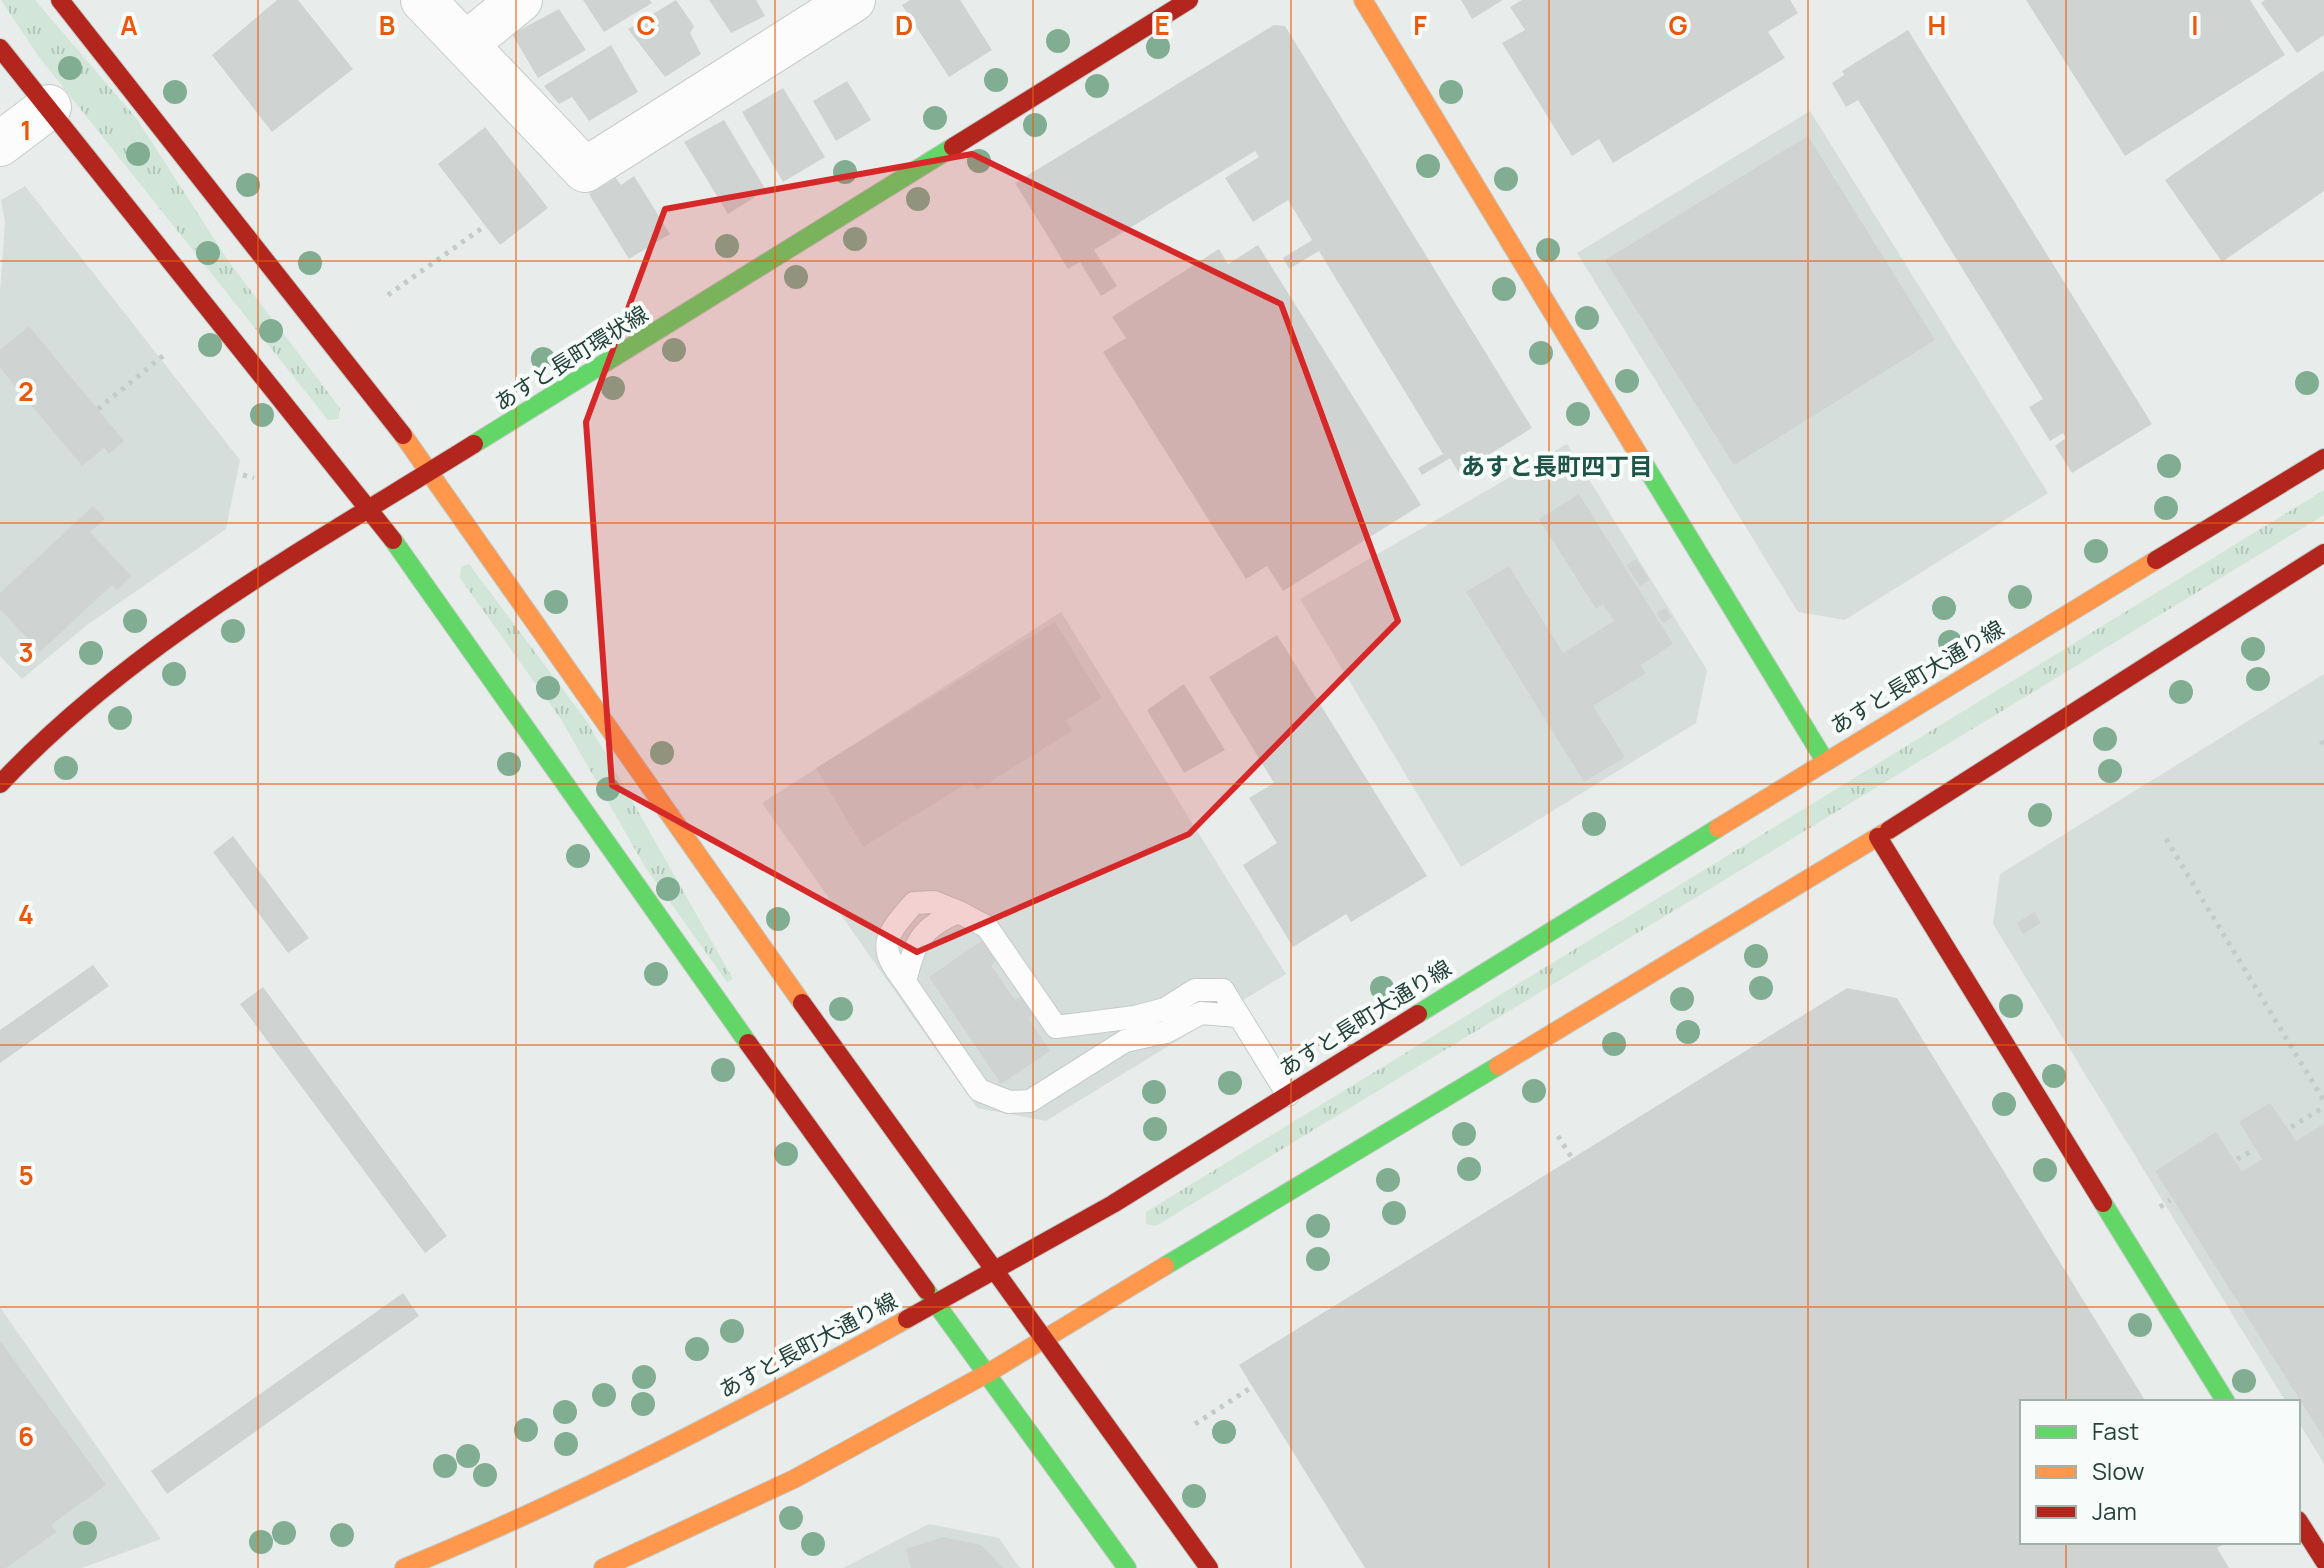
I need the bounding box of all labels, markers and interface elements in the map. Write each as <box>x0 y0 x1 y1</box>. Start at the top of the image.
text: A <box>120 7 138 43</box>
text: B <box>379 7 395 43</box>
text: C <box>636 7 656 43</box>
text: D <box>895 7 913 43</box>
text: E <box>1154 7 1170 43</box>
text: F <box>1413 7 1427 43</box>
text: G <box>1668 7 1688 43</box>
text: H <box>1928 7 1946 43</box>
text: I <box>2191 7 2199 43</box>
text: 1 <box>20 112 32 148</box>
street label: あすと長町環状線 <box>488 299 654 417</box>
text: 2 <box>18 373 34 409</box>
district label: あすと長町四丁目 <box>1461 449 1653 482</box>
street label: あすと長町大通り線 <box>1824 613 2010 741</box>
text: 3 <box>18 634 34 670</box>
text: 4 <box>18 896 34 932</box>
street label: あすと長町大通り線 <box>1273 953 1457 1083</box>
text: 5 <box>18 1157 34 1193</box>
street label: あすと長町大通り線 <box>714 1285 902 1405</box>
legend <box>2020 1400 2300 1544</box>
text: Fast <box>2092 1414 2139 1447</box>
text: 6 <box>18 1418 34 1454</box>
text: Slow <box>2092 1454 2145 1487</box>
text: Jam <box>2092 1494 2137 1527</box>

